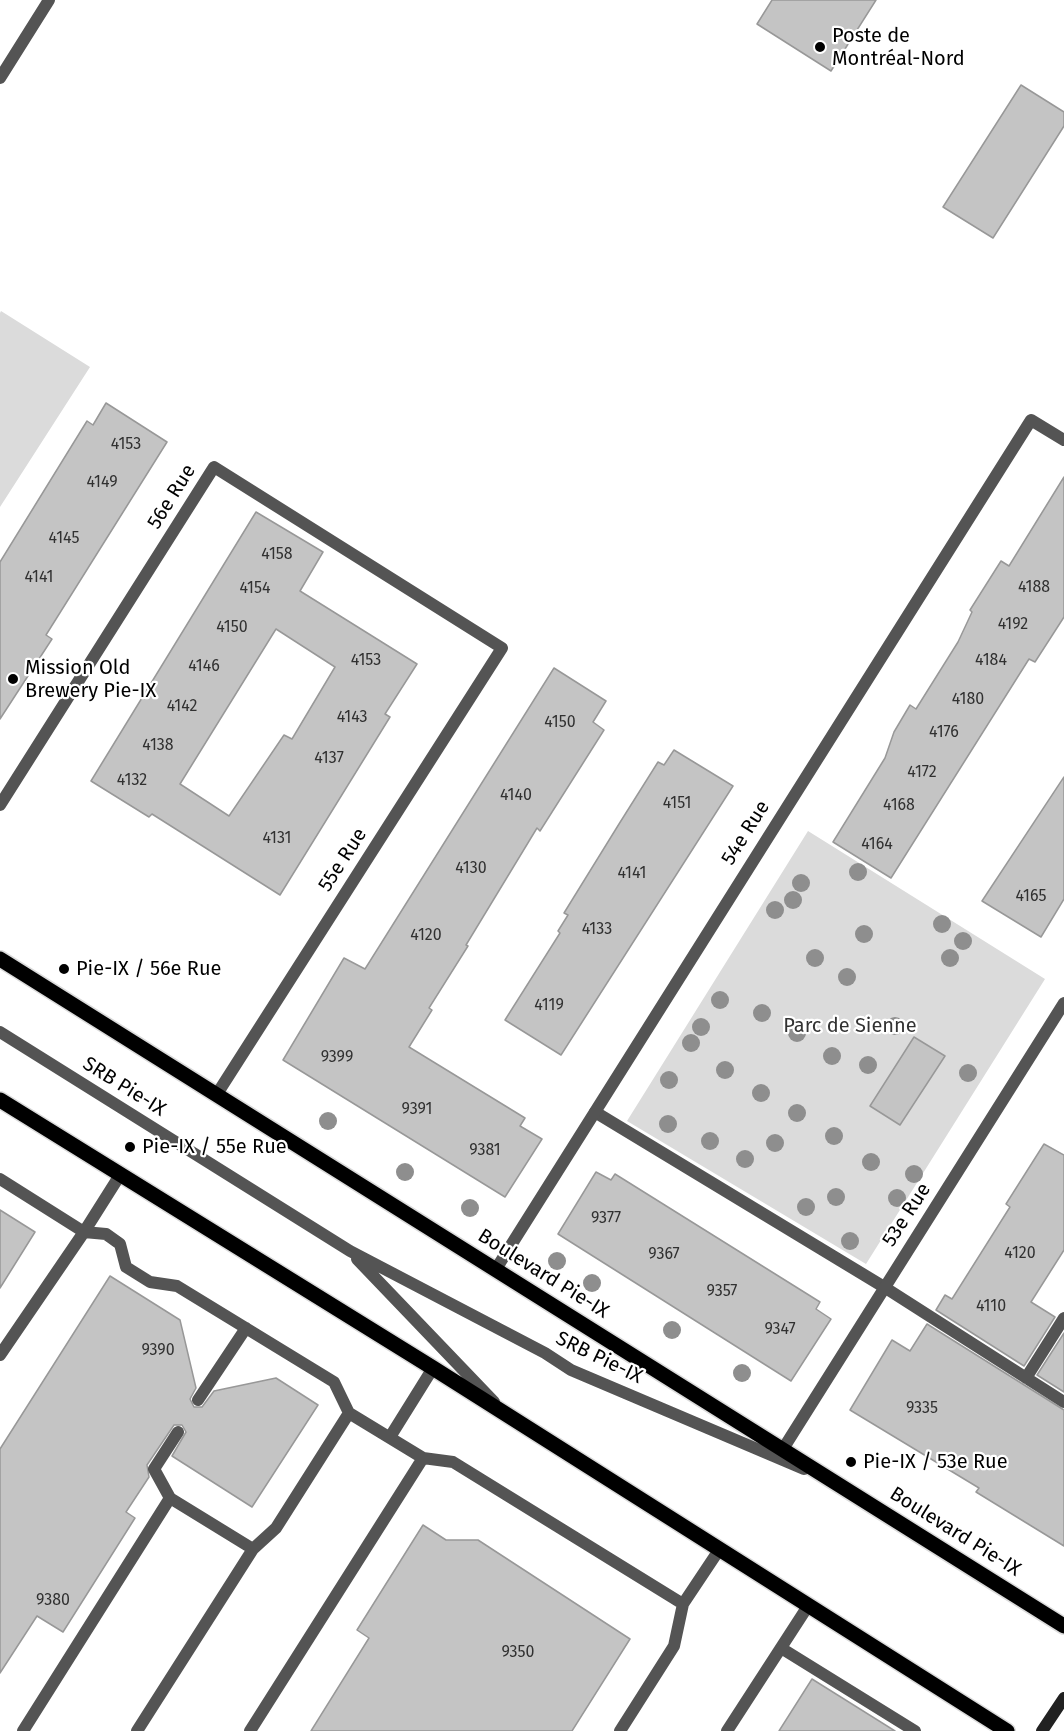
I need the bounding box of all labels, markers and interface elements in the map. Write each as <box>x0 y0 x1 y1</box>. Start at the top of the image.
place label: Poste de Montréal-Nord <box>832 24 965 71</box>
marker: Poste de Montréal-Nord <box>813 40 827 54</box>
house number: 4153 <box>111 435 141 455</box>
street label: 56e Rue <box>143 460 201 534</box>
house number: 4149 <box>86 473 118 493</box>
house number: 4145 <box>49 529 79 549</box>
house number: 4158 <box>261 545 293 565</box>
house number: 4141 <box>24 568 54 588</box>
house number: 4188 <box>1018 578 1050 598</box>
house number: 4154 <box>239 579 271 599</box>
house number: 4192 <box>998 615 1028 635</box>
house number: 4150 <box>216 618 248 638</box>
house number: 4153 <box>351 651 381 671</box>
house number: 4184 <box>975 651 1007 671</box>
place label: Mission Old Brewery Pie-IX <box>25 656 156 703</box>
house number: 4146 <box>188 657 220 677</box>
marker: Mission Old Brewery Pie-IX <box>6 672 20 686</box>
house number: 4180 <box>952 690 984 710</box>
house number: 4142 <box>167 697 197 717</box>
house number: 4143 <box>337 708 367 728</box>
house number: 4150 <box>544 713 576 733</box>
house number: 4176 <box>929 723 959 743</box>
house number: 4138 <box>142 736 174 756</box>
house number: 4137 <box>314 749 344 769</box>
house number: 4172 <box>907 763 937 783</box>
house number: 4132 <box>117 771 147 791</box>
house number: 4140 <box>500 786 532 806</box>
house number: 4151 <box>663 794 691 814</box>
street label: 54e Rue <box>717 796 775 870</box>
house number: 4168 <box>883 796 915 816</box>
street label: 55e Rue <box>314 824 372 896</box>
house number: 4131 <box>262 829 292 849</box>
house number: 4164 <box>861 835 893 855</box>
house number: 4130 <box>455 859 487 879</box>
house number: 4141 <box>617 864 647 884</box>
house number: 4165 <box>1016 887 1046 907</box>
house number: 4133 <box>582 920 612 940</box>
house number: 4120 <box>410 926 442 946</box>
place label: Pie-IX / 56e Rue <box>76 957 221 981</box>
marker: Pie-IX / 56e Rue <box>57 962 71 976</box>
house number: 4119 <box>534 996 564 1016</box>
park label: Parc de Sienne <box>783 1014 917 1038</box>
house number: 9399 <box>321 1048 353 1068</box>
street label: SRB Pie-IX <box>78 1052 170 1122</box>
house number: 9391 <box>402 1100 432 1120</box>
place label: Pie-IX / 55e Rue <box>142 1135 287 1159</box>
marker: Pie-IX / 55e Rue <box>123 1140 137 1154</box>
house number: 9381 <box>469 1141 501 1161</box>
street label: 53e Rue <box>878 1179 936 1251</box>
house number: 9377 <box>591 1209 621 1229</box>
street label: Boulevard Pie-IX <box>473 1224 613 1324</box>
house number: 4120 <box>1004 1244 1036 1264</box>
house number: 9367 <box>648 1245 680 1265</box>
house number: 9357 <box>707 1282 737 1302</box>
house number: 4110 <box>976 1297 1006 1317</box>
house number: 9347 <box>764 1320 796 1340</box>
street label: SRB Pie-IX <box>552 1327 646 1389</box>
house number: 9390 <box>141 1341 175 1361</box>
house number: 9335 <box>906 1399 938 1419</box>
place label: Pie-IX / 53e Rue <box>863 1450 1008 1474</box>
marker: Pie-IX / 53e Rue <box>844 1455 858 1469</box>
street label: Boulevard Pie-IX <box>885 1482 1025 1582</box>
house number: 9380 <box>36 1591 70 1611</box>
house number: 9350 <box>501 1643 535 1663</box>

